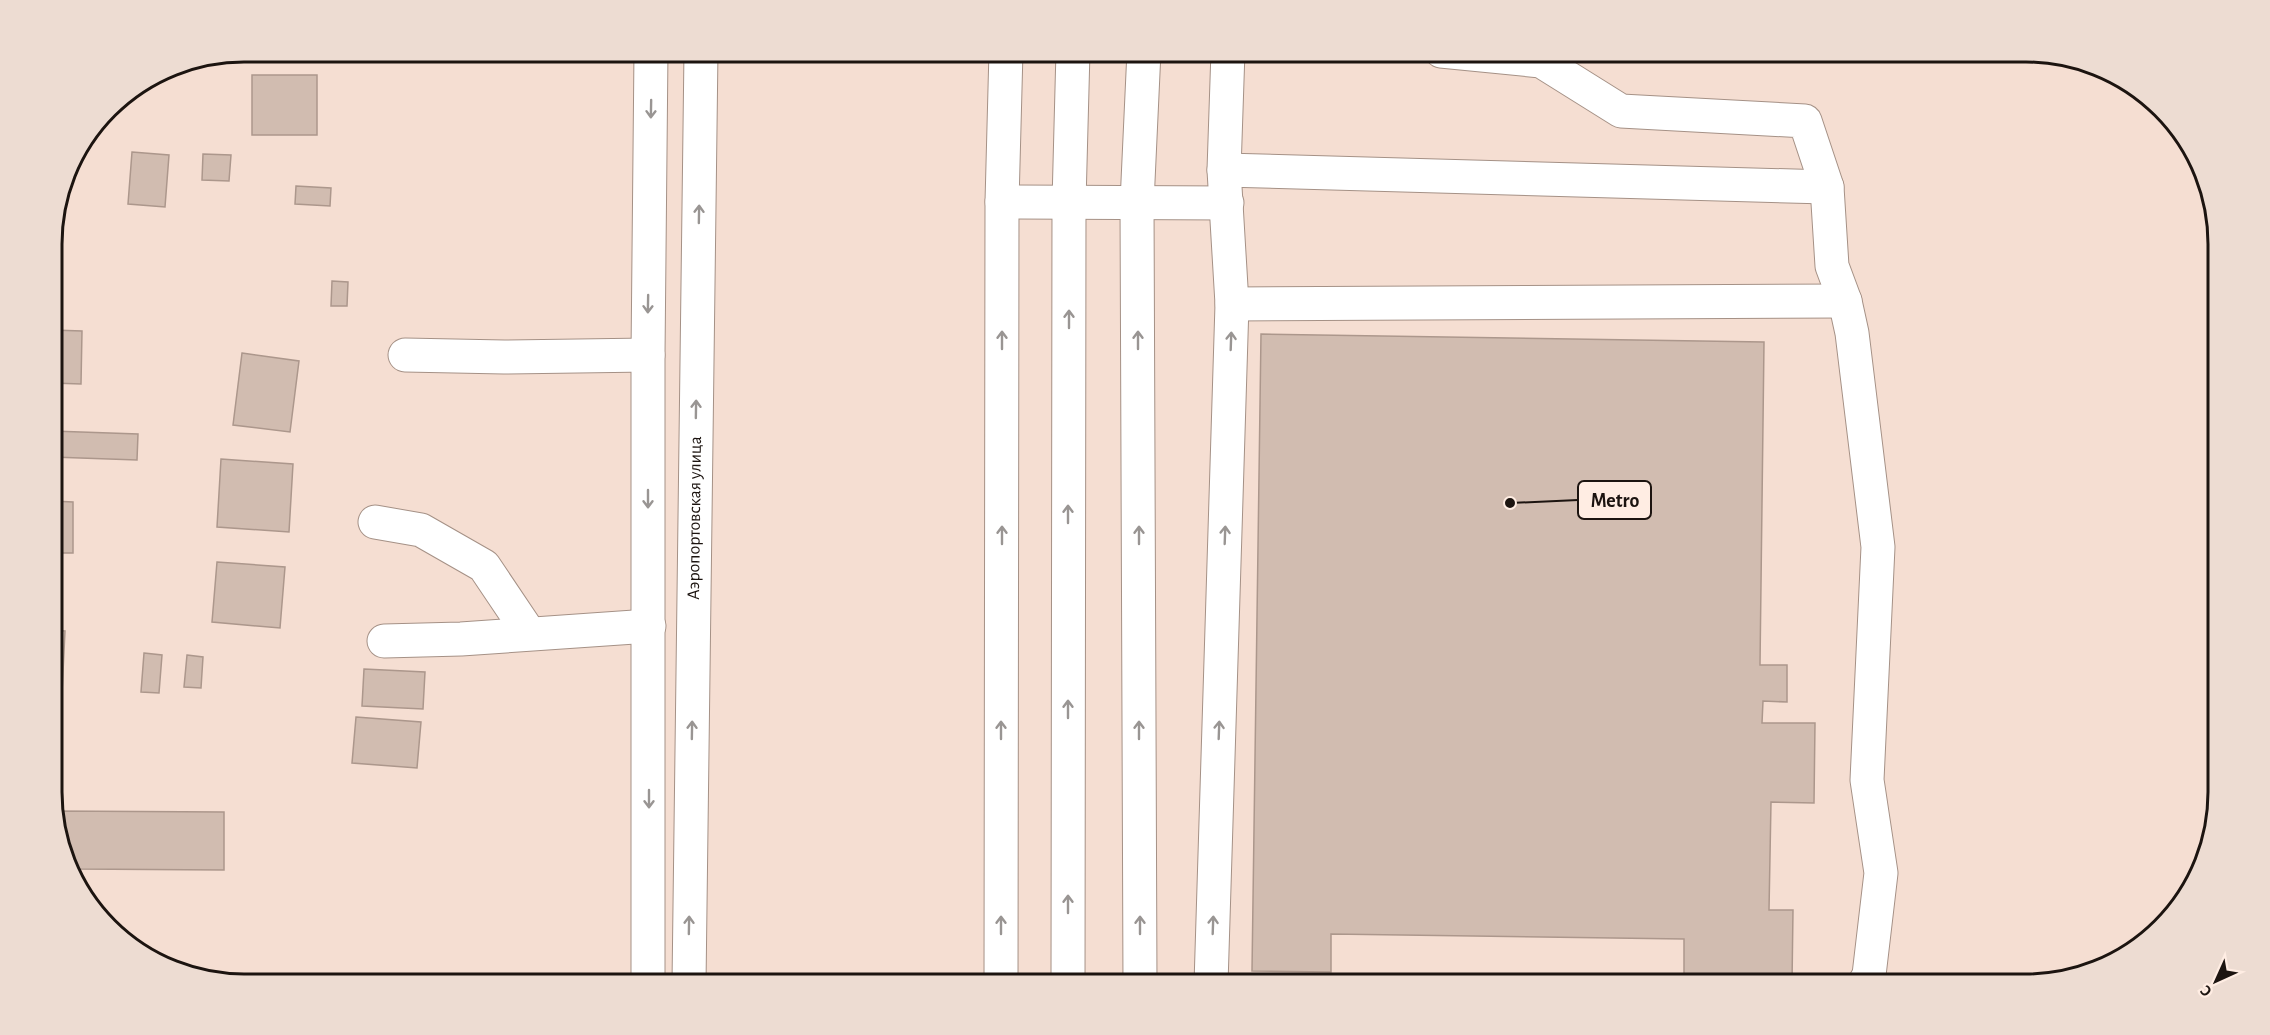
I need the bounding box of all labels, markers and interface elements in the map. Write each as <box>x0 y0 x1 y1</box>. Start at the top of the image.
one-way arrow <box>645 99 657 119</box>
one-way arrow <box>693 205 705 225</box>
one-way arrow <box>643 294 654 314</box>
one-way arrow <box>1063 310 1075 330</box>
one-way arrow <box>996 331 1008 351</box>
one-way arrow <box>1132 331 1144 351</box>
one-way arrow <box>1225 331 1237 351</box>
one-way arrow <box>690 400 702 420</box>
street label: Аэропортовская улица <box>685 436 705 600</box>
callout: Metro <box>1578 481 1651 519</box>
one-way arrow <box>643 489 654 509</box>
text: Metro <box>1591 491 1639 511</box>
one-way arrow <box>1062 505 1074 525</box>
one-way arrow <box>996 526 1008 546</box>
one-way arrow <box>1133 526 1145 546</box>
one-way arrow <box>1219 526 1231 546</box>
one-way arrow <box>1062 700 1074 720</box>
one-way arrow <box>686 721 698 741</box>
one-way arrow <box>995 721 1007 741</box>
one-way arrow <box>1133 721 1145 741</box>
one-way arrow <box>1213 721 1225 741</box>
one-way arrow <box>643 789 655 809</box>
one-way arrow <box>1062 895 1074 915</box>
one-way arrow <box>683 916 695 936</box>
one-way arrow <box>995 916 1007 936</box>
one-way arrow <box>1134 916 1146 936</box>
one-way arrow <box>1207 916 1219 936</box>
north arrow <box>2186 951 2246 1011</box>
text: С <box>2197 982 2215 1000</box>

